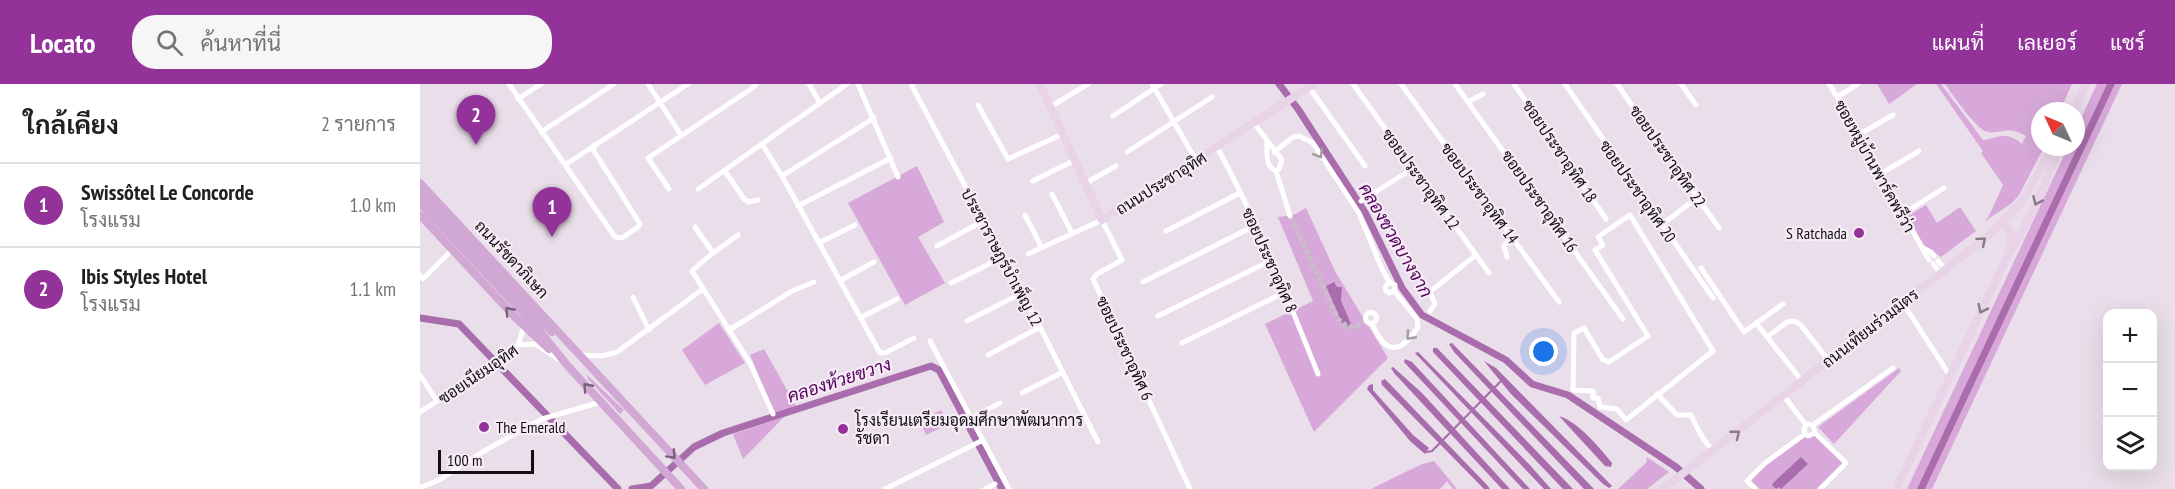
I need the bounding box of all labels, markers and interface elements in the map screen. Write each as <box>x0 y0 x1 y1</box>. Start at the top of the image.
search box <box>132 15 552 69</box>
text: Locato <box>30 24 96 61</box>
icon: search <box>153 26 186 59</box>
text: ค้นหาที่นี่ <box>201 29 281 57</box>
text: แผนที่ <box>1932 29 1984 56</box>
text: เลเยอร์ <box>2017 29 2077 56</box>
text: แชร์ <box>2110 29 2145 56</box>
pin: 2 <box>456 95 496 145</box>
street label: ซอยหมู่บ้านพาร์คพรีว่า <box>1828 95 1922 237</box>
street label: ซอยประชาอุทิศ 18 <box>1517 96 1602 207</box>
street label: ซอยประชาอุทิศ 22 <box>1624 101 1711 212</box>
north arrow <box>2031 102 2085 156</box>
text: ใกล้เคียง <box>24 108 119 141</box>
text: 2 รายการ <box>321 111 396 137</box>
street label: ซอยประชาอุทิศ 12 <box>1376 125 1464 235</box>
street label: ซอยประชาอุทิศ 20 <box>1594 136 1681 247</box>
street label: ซอยประชาอุทิศ 14 <box>1435 139 1523 249</box>
street label: ซอยประชาอุทิศ 16 <box>1496 146 1583 257</box>
street label: ถนนประชาอุทิศ <box>1112 147 1211 221</box>
one-way arrow <box>1312 148 1324 158</box>
text: Swissôtel Le Concorde <box>81 178 254 206</box>
water label: คลองชวดบางจาก <box>1354 179 1438 301</box>
street label: ประชาราษฎร์บำเพ็ญ 12 <box>956 183 1050 330</box>
pin: 1 <box>532 188 572 237</box>
text: 1 <box>39 192 48 218</box>
text: 1.0 km <box>349 192 396 218</box>
one-way arrow <box>2032 195 2044 206</box>
street label: ซอยประชาอุทิศ 8 <box>1236 204 1302 316</box>
text: โรงแรม <box>81 207 141 233</box>
street label: ถนนรัชดาภิเษก <box>471 216 553 302</box>
place label: S Ratchada <box>1786 223 1847 243</box>
marker: S Ratchada <box>1852 226 1866 240</box>
one-way arrow <box>1975 237 1986 248</box>
text: Ibis Styles Hotel <box>81 262 207 290</box>
text: 2 <box>39 276 48 302</box>
text: 1.1 km <box>349 276 396 302</box>
street label: ถนนเทียมร่วมมิตร <box>1817 283 1923 372</box>
text: โรงแรม <box>81 291 141 317</box>
street label: ซอยประชาอุทิศ 6 <box>1090 293 1158 404</box>
one-way arrow <box>1977 303 1989 314</box>
one-way arrow <box>505 307 516 317</box>
map controls <box>2103 309 2157 471</box>
button: + <box>2103 309 2157 363</box>
one-way arrow <box>1406 329 1417 340</box>
your location <box>1529 337 1558 366</box>
street label: ซอยเนียมอุทิศ <box>434 339 523 410</box>
water label: คลองห้วยขวาง <box>784 352 894 408</box>
button: − <box>2103 363 2157 417</box>
one-way arrow <box>583 383 594 393</box>
place label: โรงเรียนเตรียมอุดมศึกษาพัฒนาการ รัชดา <box>854 409 1083 448</box>
place label: The Emerald <box>496 417 566 437</box>
button: layers <box>2103 417 2157 471</box>
marker: The Emerald <box>477 420 491 434</box>
marker: โรงเรียนเตรียมอุดมศึกษาพัฒนาการ รัชดา <box>836 422 850 436</box>
one-way arrow <box>1729 430 1740 441</box>
scale bar <box>438 447 534 474</box>
one-way arrow <box>665 448 676 459</box>
text: 100 m <box>447 450 482 470</box>

